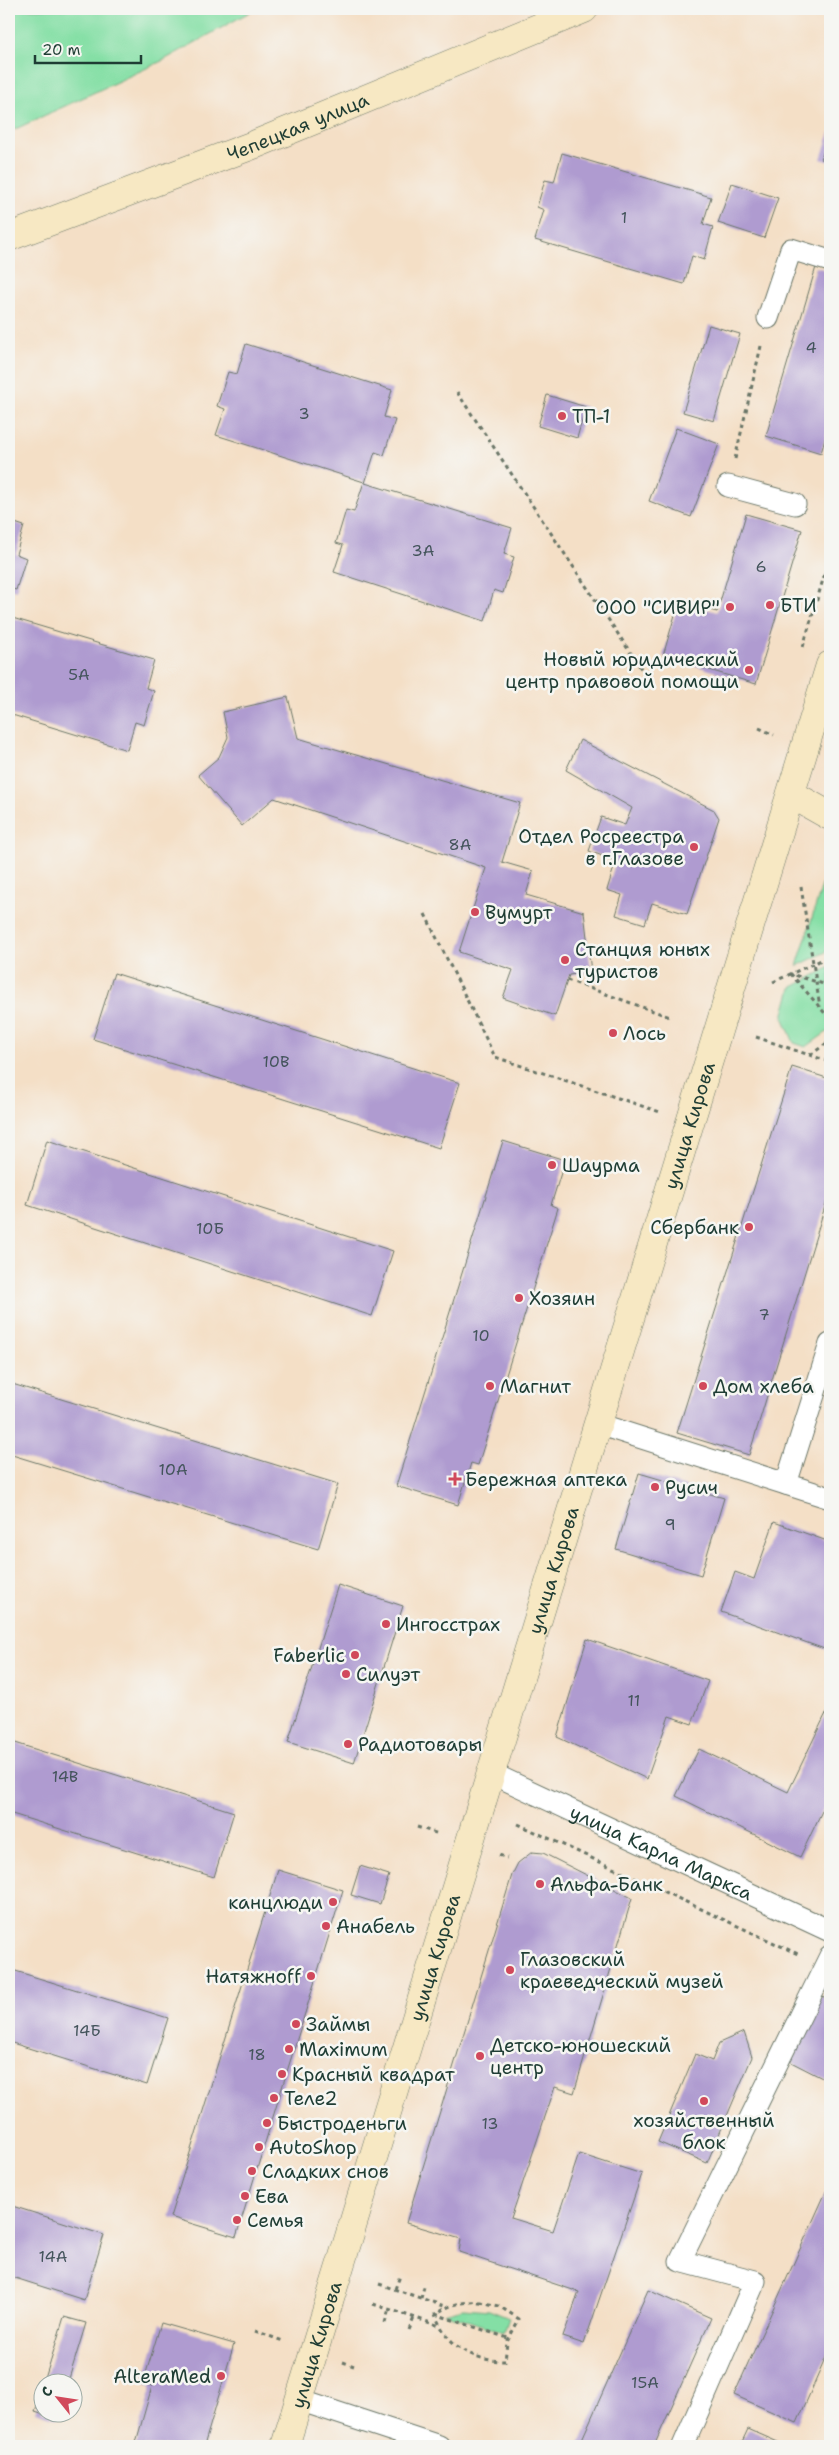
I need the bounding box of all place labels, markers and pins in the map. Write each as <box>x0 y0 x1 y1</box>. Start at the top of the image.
place label: ТП-1 <box>572 404 611 429</box>
marker: ТП-1 <box>556 410 568 422</box>
place label: БТИ <box>780 593 817 618</box>
place label: ООО "СИВИР" <box>596 595 720 620</box>
marker: БТИ <box>764 599 776 611</box>
marker: ООО "СИВИР" <box>724 601 736 613</box>
place label: Новый юридический центр правовой помощи <box>505 647 739 694</box>
marker: Новый юридический центр правовой помощи <box>743 664 755 676</box>
place label: Отдел Росреестра в г.Глазове <box>518 824 684 871</box>
marker: Отдел Росреестра в г.Глазове <box>688 841 700 853</box>
place label: Вумурт <box>485 900 553 925</box>
marker: Вумурт <box>469 906 481 918</box>
place label: Станция юных туристов <box>575 937 710 984</box>
marker: Станция юных туристов <box>559 954 571 966</box>
place label: Лось <box>623 1021 666 1046</box>
marker: Лось <box>607 1027 619 1039</box>
place label: Шаурма <box>562 1153 640 1178</box>
marker: Шаурма <box>546 1159 558 1171</box>
place label: Сбербанк <box>650 1215 739 1240</box>
marker: Сбербанк <box>743 1221 755 1233</box>
place label: Хозяин <box>529 1286 595 1311</box>
marker: Хозяин <box>513 1292 525 1304</box>
place label: Магнит <box>500 1374 571 1399</box>
place label: Дом хлеба <box>713 1374 814 1399</box>
marker: Магнит <box>484 1380 496 1392</box>
marker: Дом хлеба <box>697 1380 709 1392</box>
place label: Бережная аптека <box>465 1467 627 1492</box>
marker: Бережная аптека <box>449 1473 461 1485</box>
place label: Русич <box>665 1475 718 1500</box>
marker: Русич <box>649 1481 661 1493</box>
place label: Ингосстрах <box>396 1612 500 1637</box>
marker: Ингосстрах <box>380 1618 392 1630</box>
place label: Faberlic <box>273 1643 345 1668</box>
marker: Faberlic <box>349 1649 361 1661</box>
place label: Силуэт <box>356 1662 420 1687</box>
marker: Силуэт <box>340 1668 352 1680</box>
place label: Радиотовары <box>358 1732 482 1757</box>
marker: Радиотовары <box>342 1738 354 1750</box>
place label: Альфа-Банк <box>550 1872 663 1897</box>
marker: Альфа-Банк <box>534 1878 546 1890</box>
place label: канцлюди <box>228 1890 323 1915</box>
marker: канцлюди <box>327 1896 339 1908</box>
place label: Анабель <box>336 1914 415 1939</box>
marker: Анабель <box>320 1920 332 1932</box>
place label: Глазовский краеведческий музей <box>520 1947 724 1994</box>
place label: Натяжноff <box>205 1964 302 1989</box>
marker: Глазовский краеведческий музей <box>504 1964 516 1976</box>
marker: Натяжноff <box>305 1970 317 1982</box>
place label: Займы <box>306 2012 370 2037</box>
marker: Займы <box>290 2018 302 2030</box>
place label: Детско-юношеский центр <box>490 2033 671 2080</box>
place label: Maximum <box>299 2037 388 2062</box>
marker: Maximum <box>283 2043 295 2055</box>
marker: Детско-юношеский центр <box>474 2050 486 2062</box>
place label: Красный квадрат <box>292 2062 455 2087</box>
marker: Красный квадрат <box>276 2068 288 2080</box>
place label: Теле2 <box>284 2086 338 2111</box>
marker: Теле2 <box>268 2092 280 2104</box>
marker: хозяйственный блок <box>698 2095 710 2107</box>
place label: хозяйственный блок <box>634 2108 774 2155</box>
place label: Быстроденьги <box>277 2111 407 2136</box>
marker: Быстроденьги <box>261 2117 273 2129</box>
place label: AutoShop <box>269 2135 357 2160</box>
marker: AutoShop <box>253 2141 265 2153</box>
place label: Сладких снов <box>262 2159 389 2184</box>
marker: Сладких снов <box>246 2165 258 2177</box>
place label: Ева <box>255 2184 289 2209</box>
marker: Ева <box>239 2190 251 2202</box>
place label: Семья <box>247 2208 304 2233</box>
marker: Семья <box>231 2214 243 2226</box>
place label: AlteraMed <box>113 2364 211 2389</box>
marker: AlteraMed <box>215 2370 227 2382</box>

